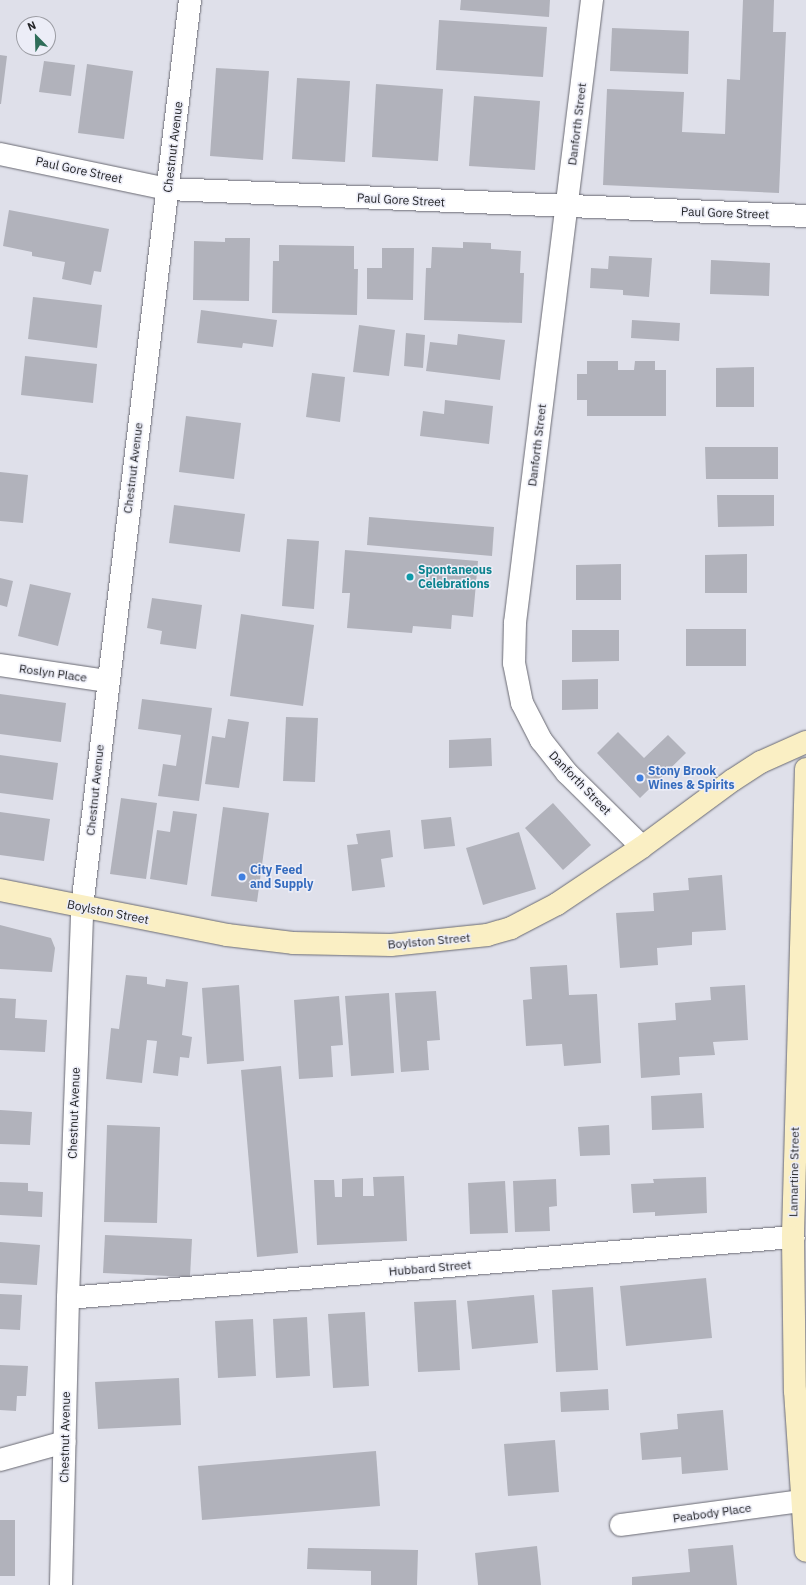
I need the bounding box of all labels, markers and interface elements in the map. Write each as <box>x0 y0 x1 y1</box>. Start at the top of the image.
north arrow <box>16 16 56 56</box>
text: N <box>25 18 38 34</box>
street label: Danforth Street <box>565 82 589 166</box>
street label: Chestnut Avenue <box>160 101 186 193</box>
street label: Paul Gore Street <box>34 154 124 186</box>
street label: Paul Gore Street <box>357 191 445 209</box>
street label: Paul Gore Street <box>681 204 769 222</box>
street label: Danforth Street <box>525 403 549 487</box>
street label: Chestnut Avenue <box>120 422 146 514</box>
place label: Spontaneous Celebrations <box>418 563 492 591</box>
marker: Spontaneous Celebrations <box>405 572 415 582</box>
street label: Roslyn Place <box>18 661 88 685</box>
street label: Chestnut Avenue <box>83 744 107 836</box>
street label: Danforth Street <box>546 748 614 818</box>
place label: Stony Brook Wines & Spirits <box>648 764 735 792</box>
marker: Stony Brook Wines & Spirits <box>635 773 645 783</box>
place label: City Feed and Supply <box>250 863 313 891</box>
marker: City Feed and Supply <box>237 872 247 882</box>
street label: Boylston Street <box>66 897 150 927</box>
street label: Boylston Street <box>387 930 471 952</box>
street label: Chestnut Avenue <box>65 1067 83 1159</box>
street label: Lamartine Street <box>786 1127 802 1217</box>
street label: Hubbard Street <box>388 1257 472 1279</box>
street label: Chestnut Avenue <box>57 1391 73 1483</box>
street label: Peabody Place <box>672 1500 752 1526</box>

